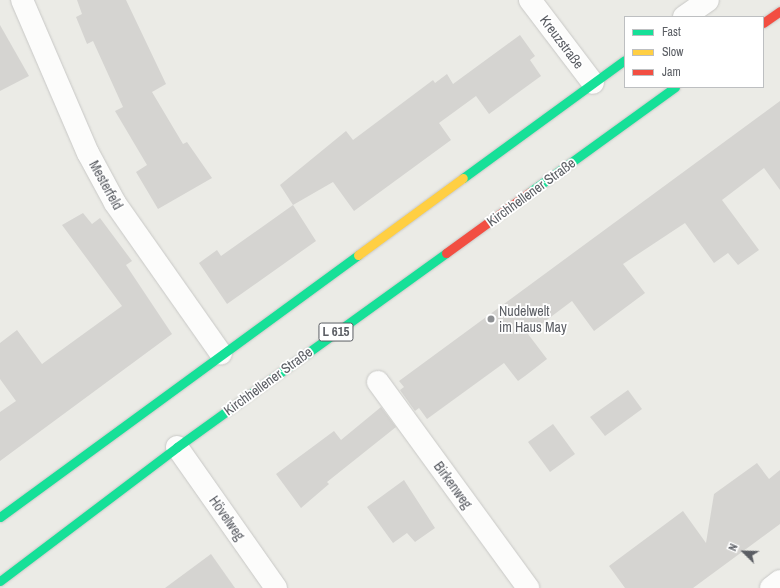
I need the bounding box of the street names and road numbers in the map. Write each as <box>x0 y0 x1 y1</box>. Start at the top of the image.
street label: Kreuzstraße <box>536 12 588 72</box>
street label: Kirchhellener Straße <box>483 154 579 230</box>
street label: Mesterfeld <box>86 157 126 213</box>
road number: L 615 <box>318 321 354 343</box>
street label: Kirchhellener Straße <box>220 343 316 419</box>
street label: Birkenweg <box>430 458 476 512</box>
street label: Hövelweg <box>206 493 248 543</box>

